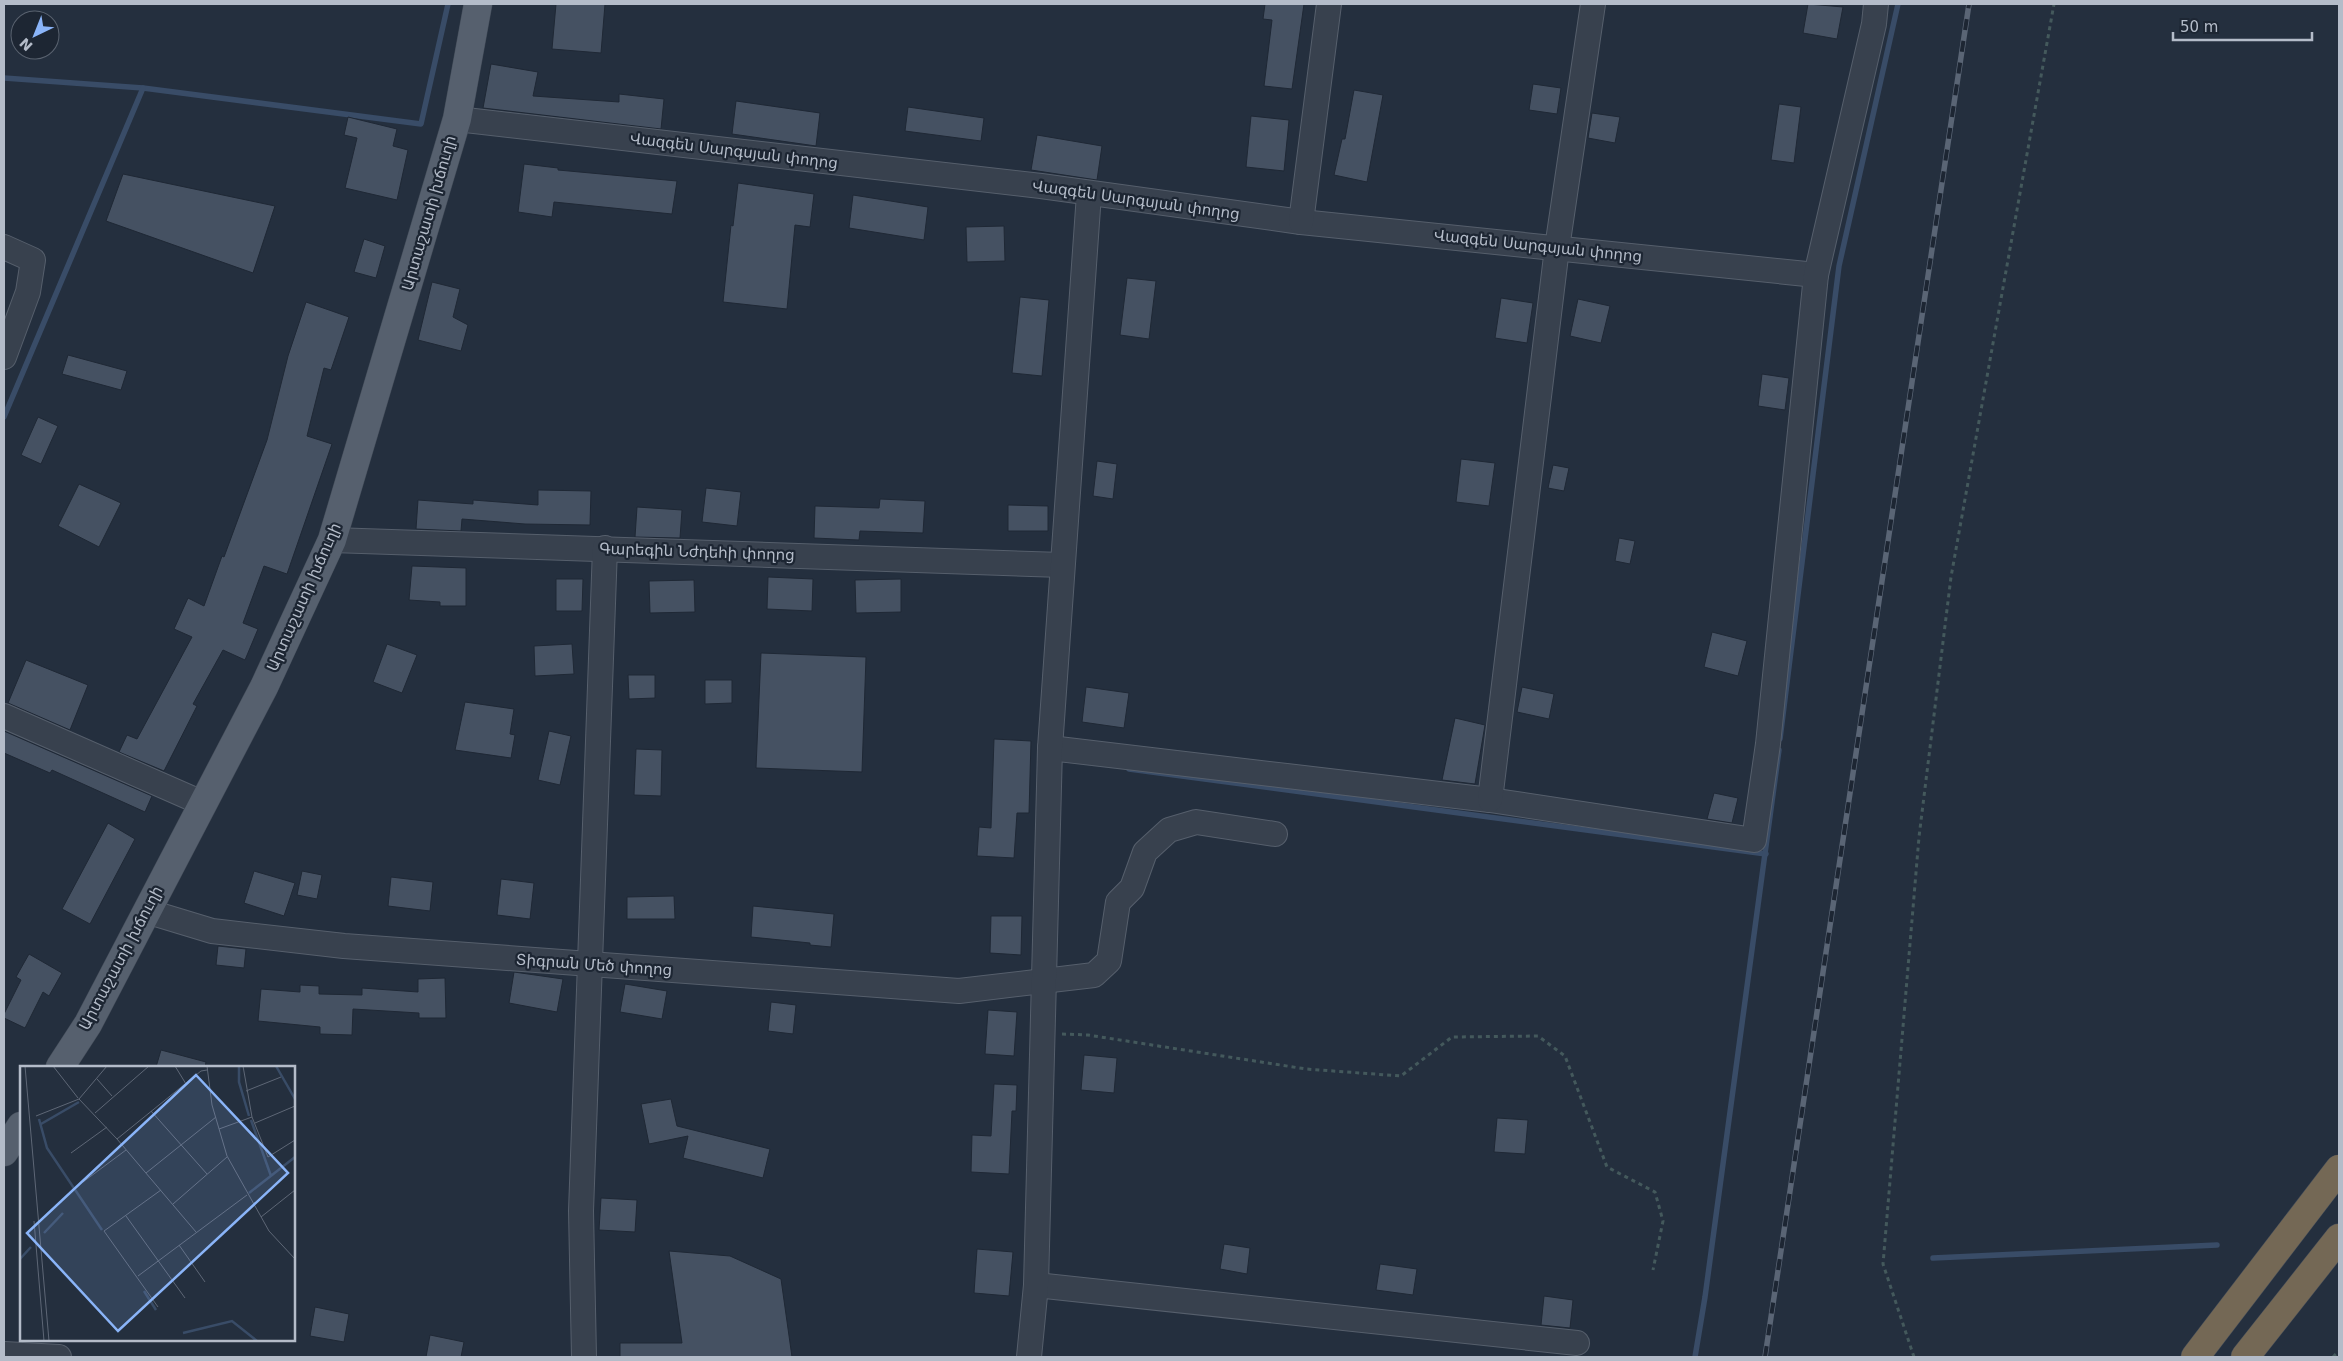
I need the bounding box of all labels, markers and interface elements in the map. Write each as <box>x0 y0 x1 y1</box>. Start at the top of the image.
north arrow <box>10 10 60 60</box>
scale bar <box>2173 10 2312 42</box>
text: 50 m <box>2180 18 2218 36</box>
text: N <box>16 35 36 54</box>
street label: Վազգեն Սարգսյան փողոց <box>629 129 839 173</box>
street label: Արտաշատի խճուղի <box>398 133 460 293</box>
street label: Վազգեն Սարգսյան փողոց <box>1031 177 1241 223</box>
street label: Վազգեն Սարգսյան փողոց <box>1433 226 1643 266</box>
street label: Արտաշատի խճուղի <box>263 520 345 674</box>
street label: Գարեգին Նժդեհի փողոց <box>599 540 795 564</box>
street label: Արտաշատի խճուղի <box>75 883 167 1033</box>
street label: Տիգրան Մեծ փողոց <box>515 951 673 979</box>
inset map <box>20 1066 295 1341</box>

